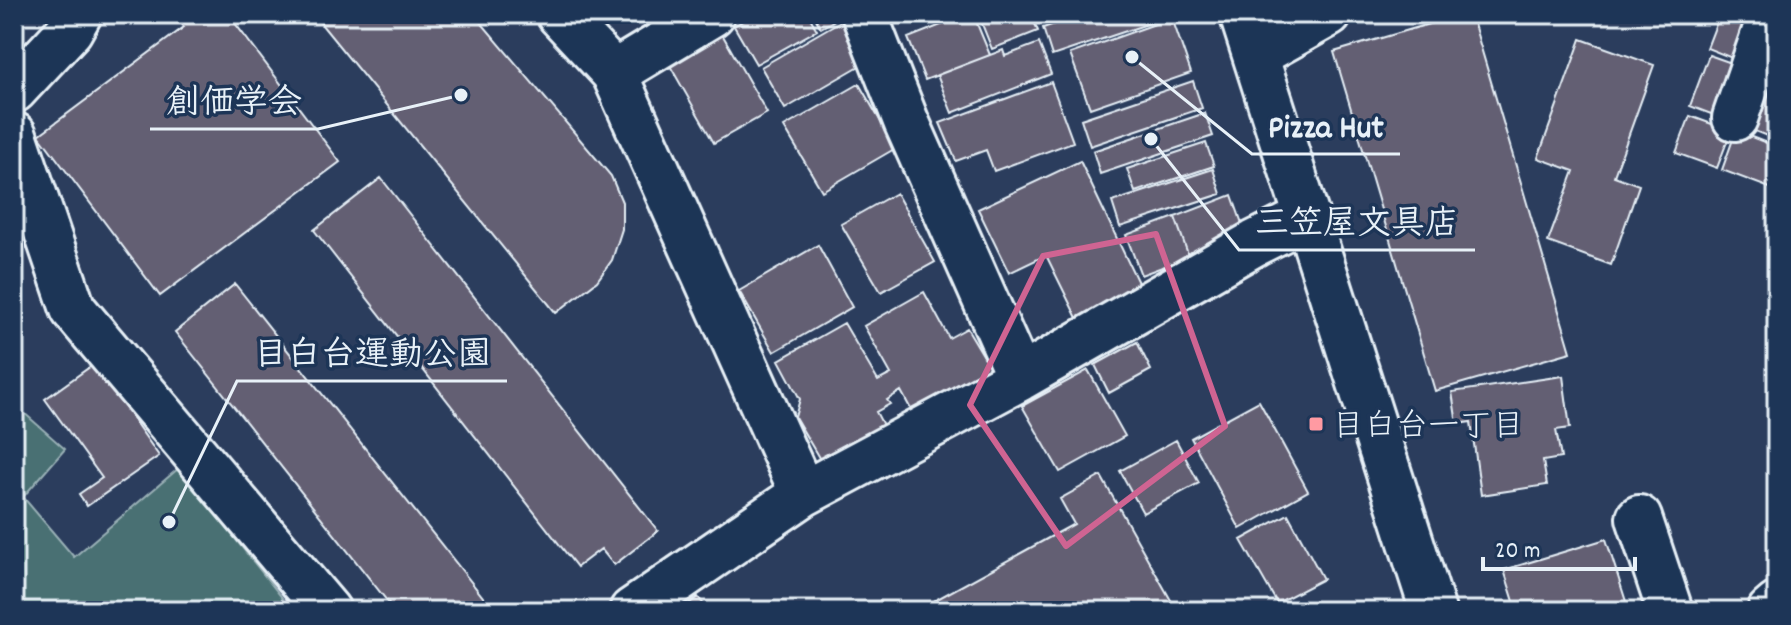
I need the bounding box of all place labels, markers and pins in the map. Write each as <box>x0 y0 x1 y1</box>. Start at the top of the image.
callout: 創価学会 <box>150 71 318 129</box>
callout: Pizza Hut <box>1252 96 1400 154</box>
callout: 三笠屋文具店 <box>1239 192 1475 250</box>
callout: 目白台運動公園 <box>237 323 507 381</box>
place label: 目白台一丁目 <box>1332 406 1524 452</box>
marker: 目白台一丁目 <box>1307 415 1325 433</box>

